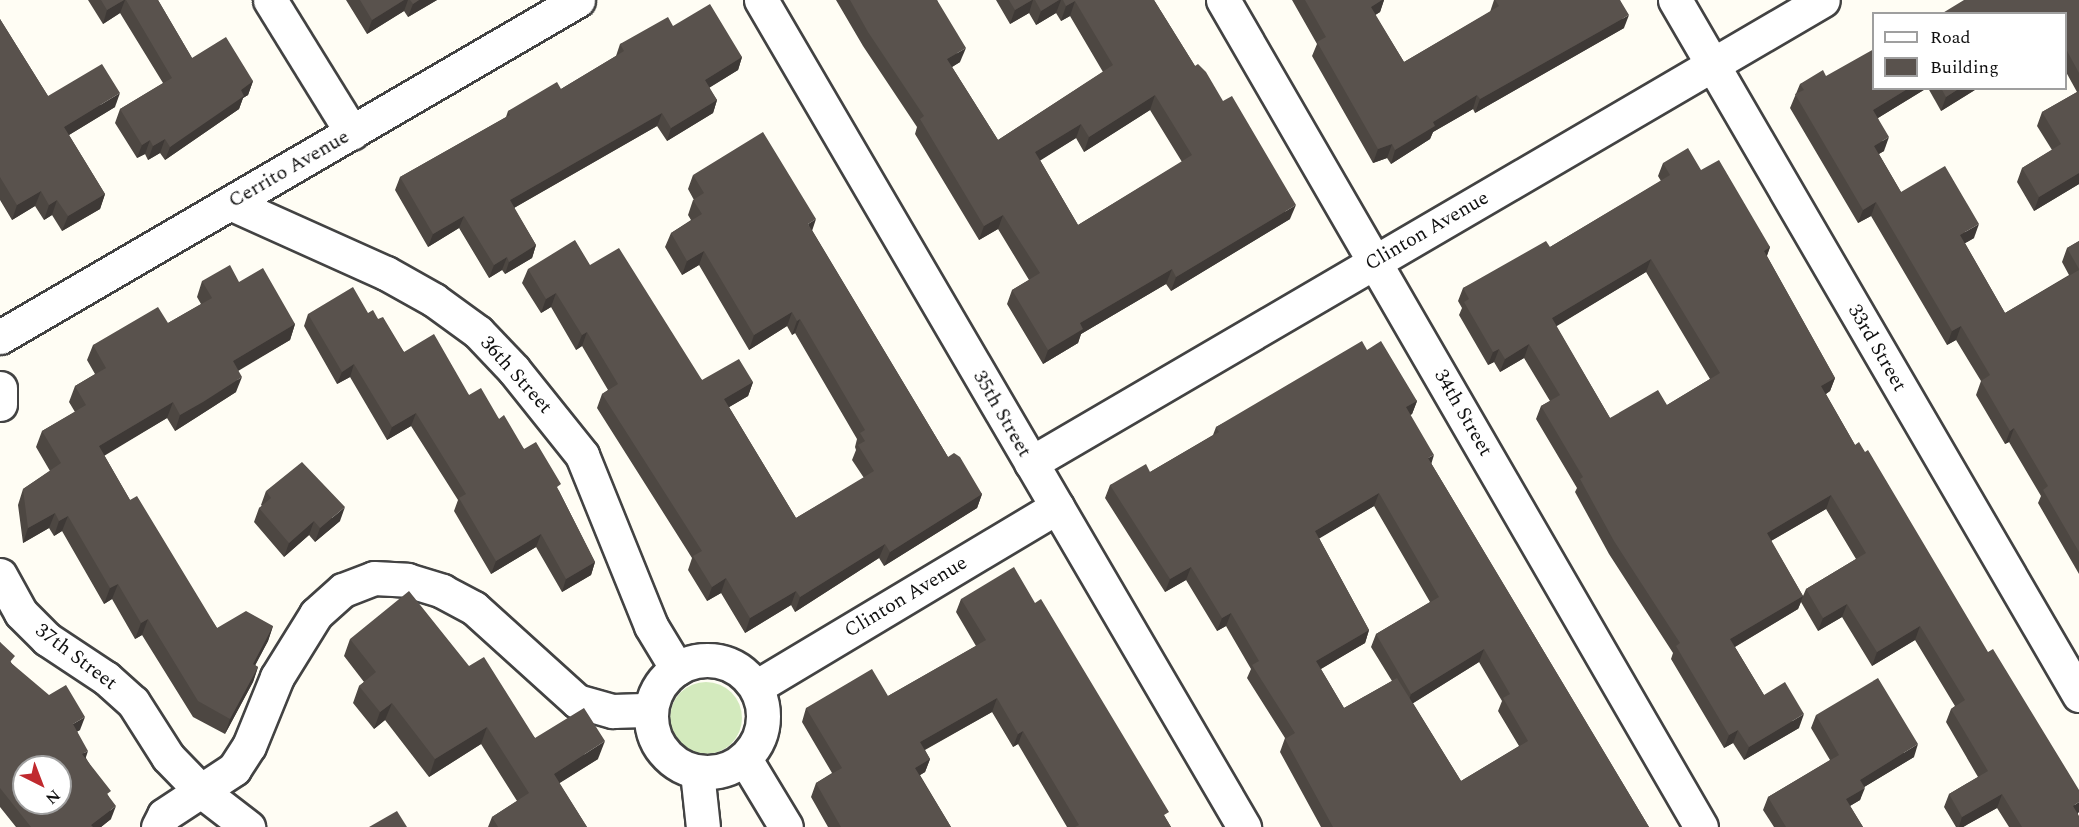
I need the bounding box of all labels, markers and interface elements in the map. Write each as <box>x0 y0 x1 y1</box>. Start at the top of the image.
legend <box>1872 12 2067 90</box>
text: Road <box>1930 24 1971 51</box>
text: Building <box>1930 54 1999 81</box>
street label: Cerrito Avenue <box>224 125 354 213</box>
street label: Clinton Avenue <box>1361 186 1493 276</box>
street label: 33rd Street <box>1842 300 1912 396</box>
street label: 36th Street <box>475 331 557 419</box>
street label: 34th Street <box>1429 365 1497 461</box>
street label: 35th Street <box>968 366 1036 462</box>
street label: Clinton Avenue <box>840 551 972 643</box>
street label: 37th Street <box>30 618 122 696</box>
north arrow <box>12 755 72 815</box>
text: N <box>40 784 66 810</box>

